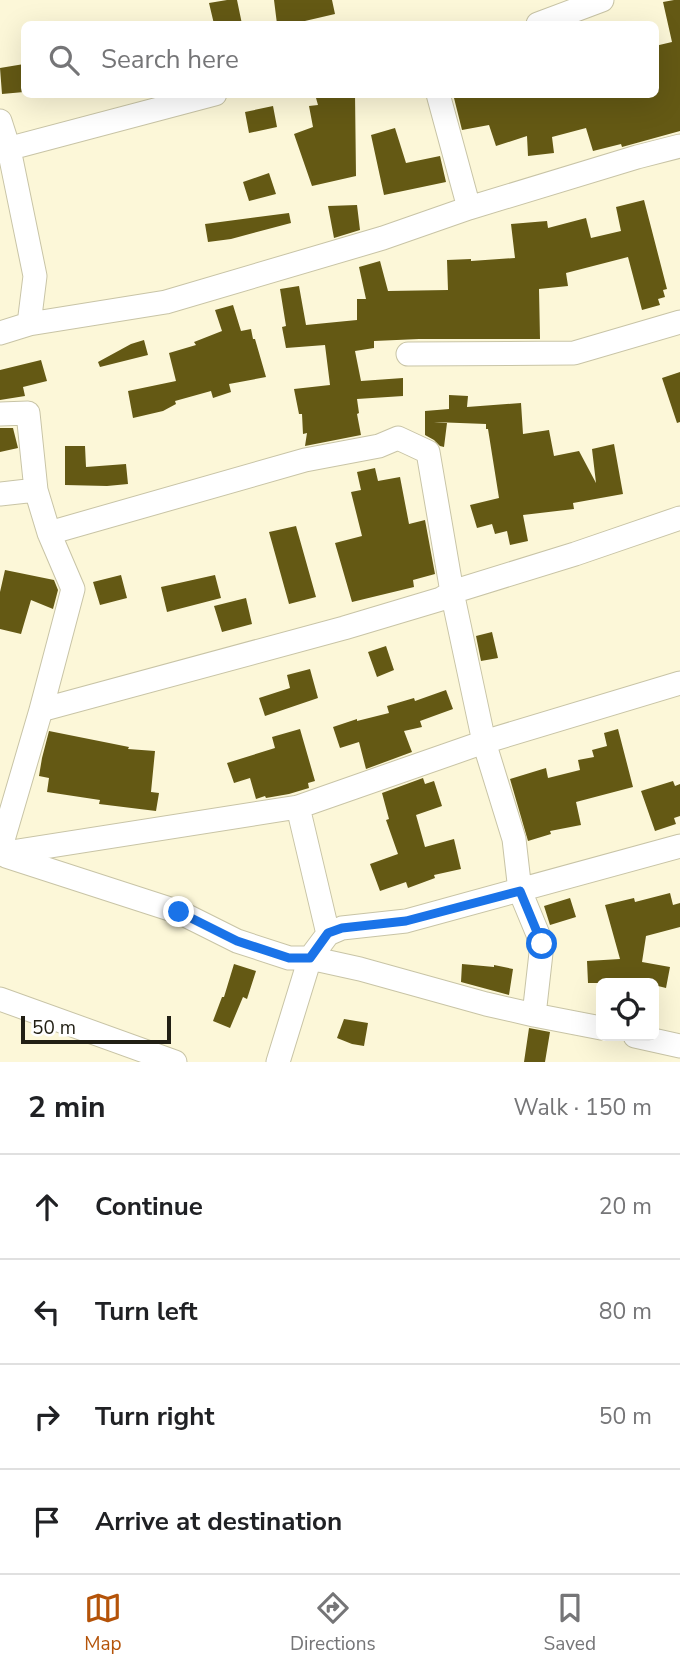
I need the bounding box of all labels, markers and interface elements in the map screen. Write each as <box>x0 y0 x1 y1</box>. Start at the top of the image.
search box <box>21 21 659 98</box>
icon: search <box>45 41 83 79</box>
text: Search here <box>101 42 239 77</box>
route end <box>163 896 194 927</box>
route start <box>526 928 557 959</box>
map controls <box>596 978 659 1041</box>
button: locate <box>596 978 659 1041</box>
scale bar <box>21 1013 172 1045</box>
text: 50 m <box>32 1015 76 1041</box>
text: 2 min <box>28 1087 106 1128</box>
text: Walk · 150 m <box>513 1092 652 1123</box>
icon: ahead <box>28 1188 66 1226</box>
text: Continue <box>95 1189 203 1224</box>
text: 20 m <box>599 1191 652 1222</box>
icon: left <box>28 1293 66 1331</box>
text: Turn left <box>95 1294 198 1329</box>
text: 80 m <box>599 1296 652 1327</box>
icon: right <box>28 1398 66 1436</box>
text: Turn right <box>95 1399 214 1434</box>
text: 50 m <box>599 1401 652 1432</box>
icon: arrive <box>28 1503 66 1541</box>
text: Arrive at destination <box>95 1504 342 1539</box>
tab: Map <box>84 1589 122 1657</box>
tab: Directions <box>290 1589 376 1657</box>
tab: Saved <box>544 1589 596 1657</box>

